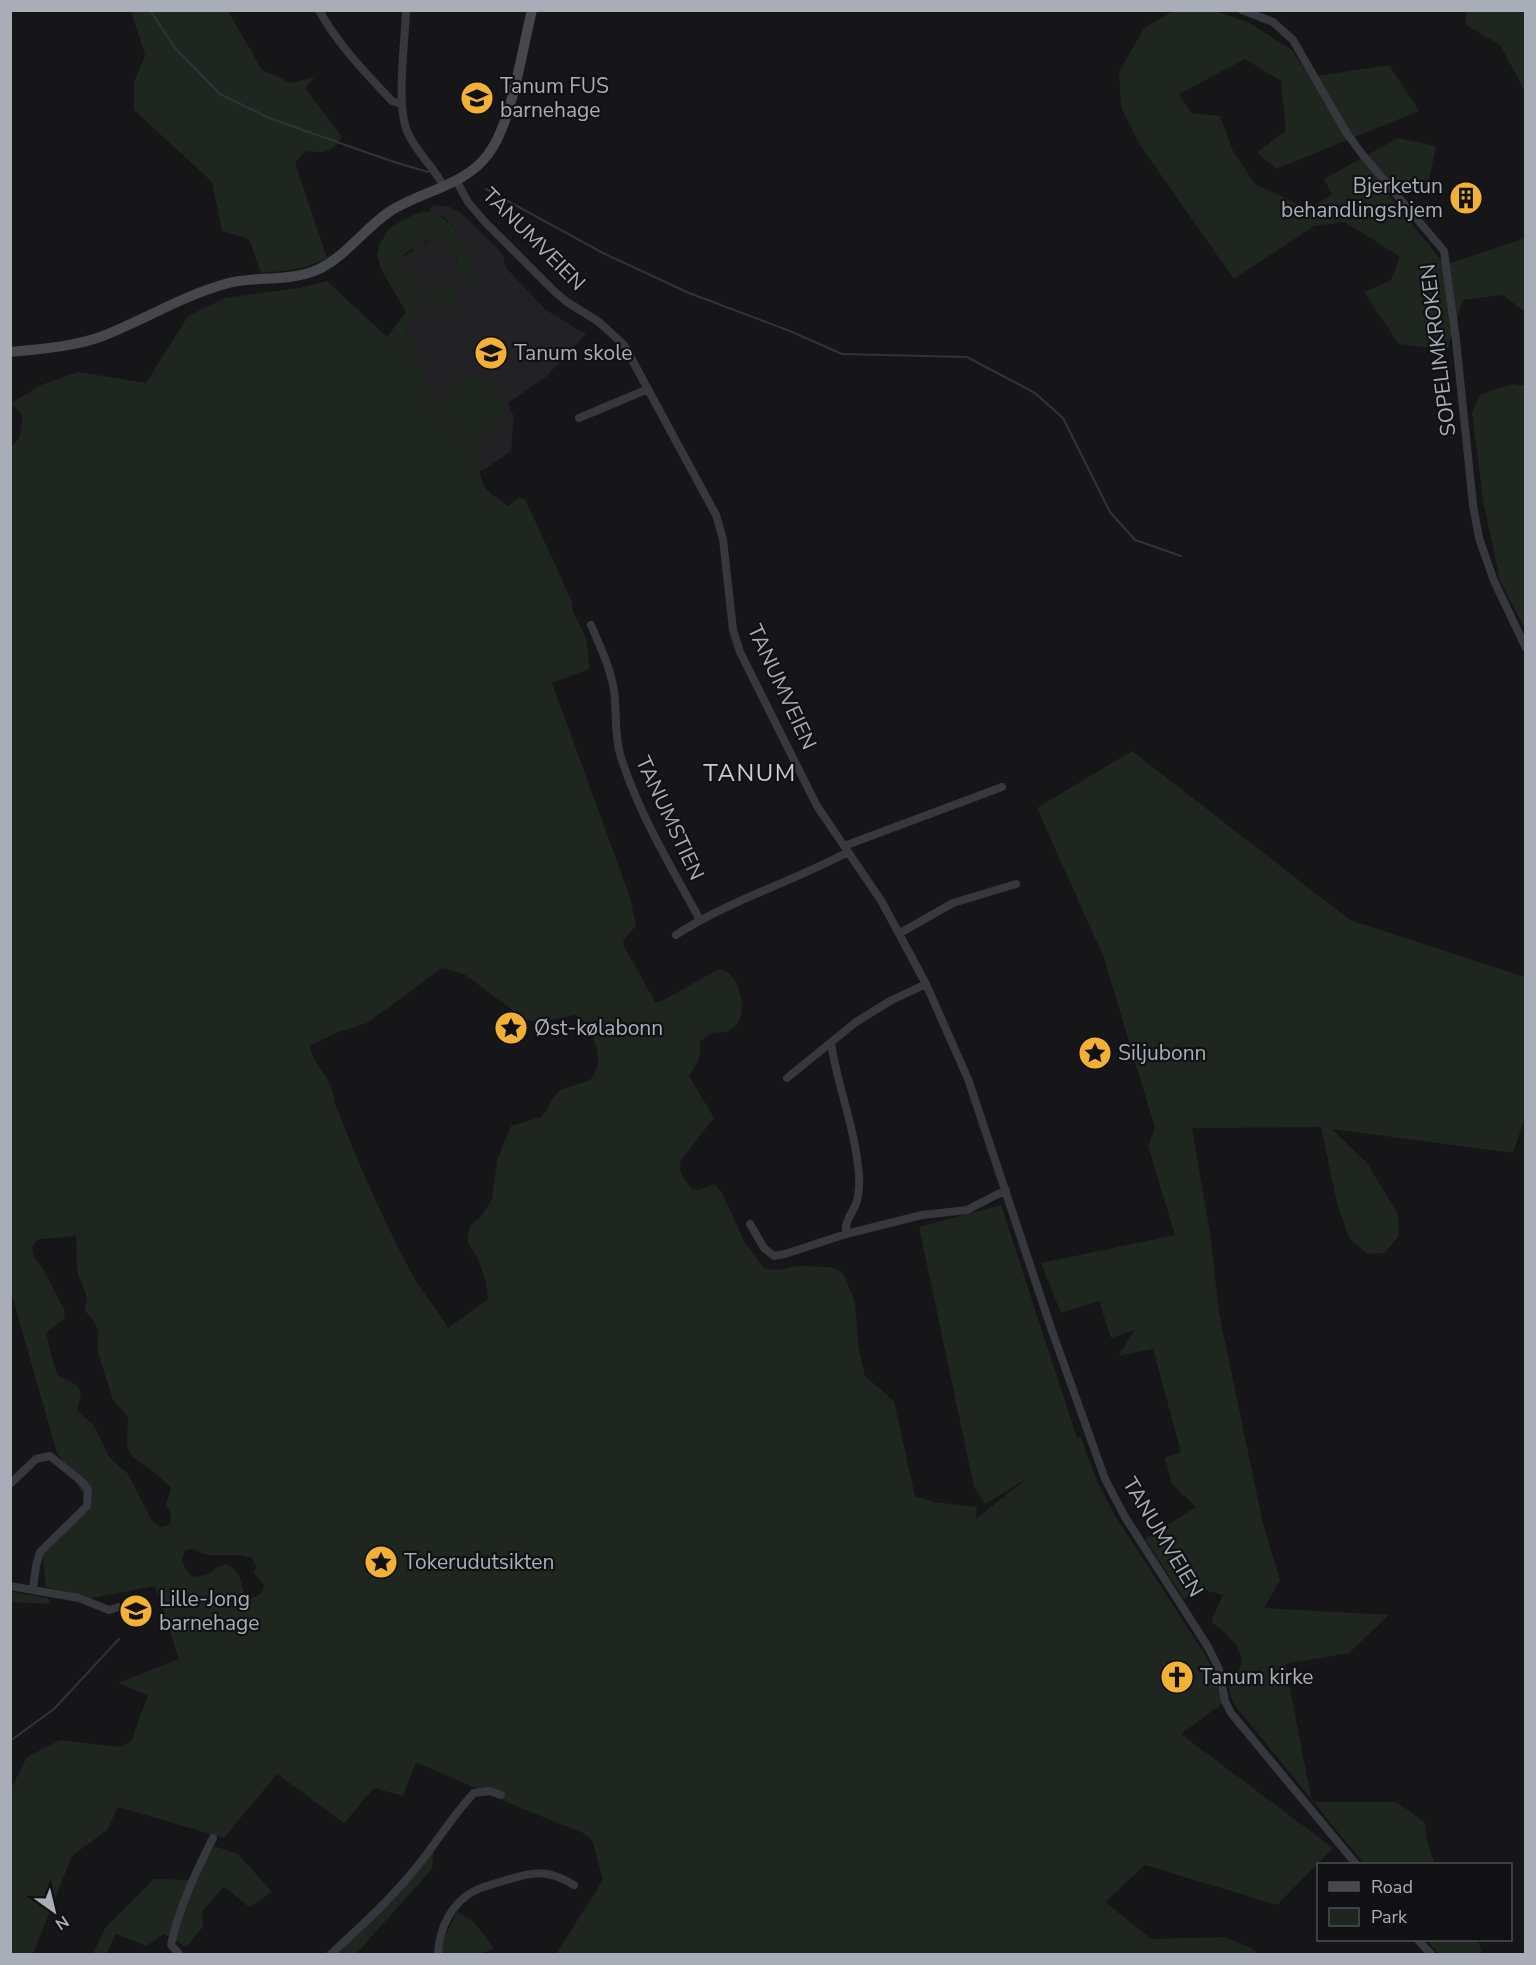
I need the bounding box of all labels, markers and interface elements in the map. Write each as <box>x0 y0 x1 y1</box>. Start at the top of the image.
place label: Tanum FUS barnehage <box>500 72 609 124</box>
school or university icon: Tanum FUS barnehage <box>459 80 495 116</box>
place label: Bjerketun behandlingshjem <box>1281 172 1443 224</box>
building icon: Bjerketun behandlingshjem <box>1448 180 1484 216</box>
street label: TANUMVEIEN <box>476 181 592 297</box>
street label: SOPELIMKROKEN <box>1414 262 1462 438</box>
school or university icon: Tanum skole <box>473 335 509 371</box>
place label: Tanum skole <box>514 339 633 367</box>
street label: TANUMVEIEN <box>741 620 823 754</box>
street label: TANUMSTIEN <box>629 752 711 884</box>
district label: TANUM <box>703 757 797 789</box>
place icon: Øst-kølabonn <box>493 1010 529 1046</box>
place label: Øst-kølabonn <box>534 1014 663 1042</box>
place icon: Siljubonn <box>1077 1035 1113 1071</box>
place label: Siljubonn <box>1118 1039 1207 1067</box>
street label: TANUMVEIEN <box>1116 1472 1210 1602</box>
place icon: Tokerudutsikten <box>363 1544 399 1580</box>
place label: Tokerudutsikten <box>404 1548 554 1576</box>
place label: Lille-Jong barnehage <box>159 1585 260 1637</box>
school or university icon: Lille-Jong barnehage <box>118 1593 154 1629</box>
church icon: Tanum kirke <box>1159 1659 1195 1695</box>
place label: Tanum kirke <box>1200 1663 1314 1691</box>
legend <box>1317 1863 1512 1941</box>
text: Road <box>1371 1875 1413 1899</box>
north arrow <box>24 1881 84 1941</box>
text: Park <box>1371 1905 1408 1929</box>
text: N <box>51 1910 73 1935</box>

